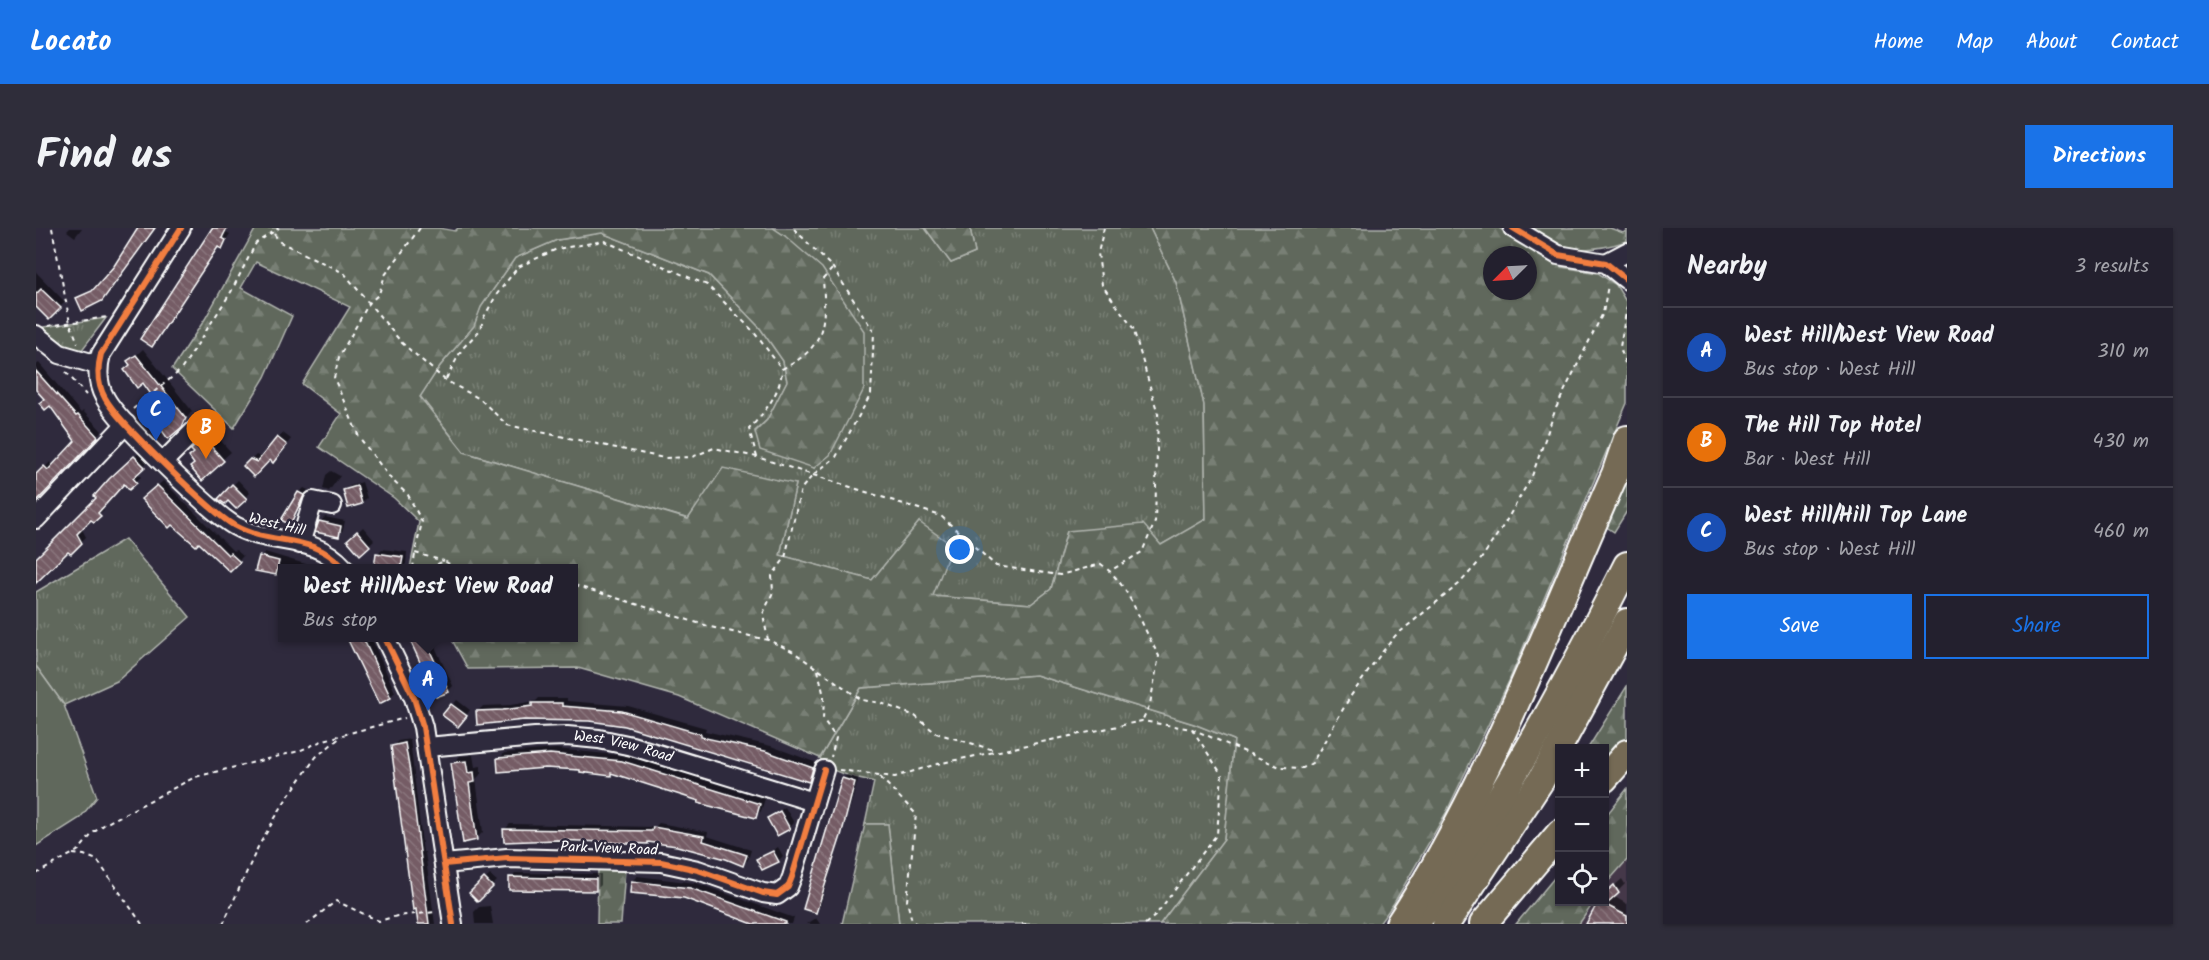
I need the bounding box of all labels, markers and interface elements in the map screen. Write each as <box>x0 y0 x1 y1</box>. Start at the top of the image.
text: Locato <box>30 20 111 65</box>
text: Home <box>1874 26 1923 59</box>
text: Map <box>1956 26 1993 59</box>
text: About <box>2026 26 2077 59</box>
text: Contact <box>2110 26 2179 59</box>
text: Find us <box>36 123 172 190</box>
button: Directions <box>2025 125 2173 188</box>
north arrow <box>1483 246 1537 300</box>
text: Nearby <box>1687 246 1767 288</box>
text: 3 results <box>2075 251 2149 283</box>
text: West Hill/West View Road <box>1744 319 1994 354</box>
text: A <box>1700 336 1713 368</box>
text: 310 m <box>2097 336 2149 368</box>
text: Bus stop · West Hill <box>1744 354 1915 386</box>
pin: C <box>136 392 176 441</box>
text: The Hill Top Hotel <box>1744 409 1921 444</box>
pin: B <box>186 410 226 459</box>
text: B <box>1700 426 1713 458</box>
text: 430 m <box>2093 426 2149 458</box>
text: Bar · West Hill <box>1744 444 1870 476</box>
text: West Hill/Hill Top Lane <box>1744 499 1967 534</box>
street label: West Hill <box>246 506 308 544</box>
text: C <box>1700 516 1713 548</box>
text: 460 m <box>2093 516 2149 548</box>
text: Bus stop · West Hill <box>1744 534 1915 566</box>
your location <box>945 535 974 564</box>
popup <box>278 564 578 642</box>
text: West Hill/West View Road <box>303 570 553 605</box>
button: Save <box>1687 594 1912 659</box>
button: Share <box>1924 594 2149 659</box>
text: Bus stop <box>303 605 377 637</box>
pin: A <box>408 662 448 711</box>
street label: West View Road <box>573 725 676 770</box>
map controls <box>1555 744 1609 906</box>
button: + <box>1555 744 1609 798</box>
button: − <box>1555 798 1609 852</box>
street label: Park View Road <box>560 835 659 863</box>
button: locate <box>1555 852 1609 906</box>

